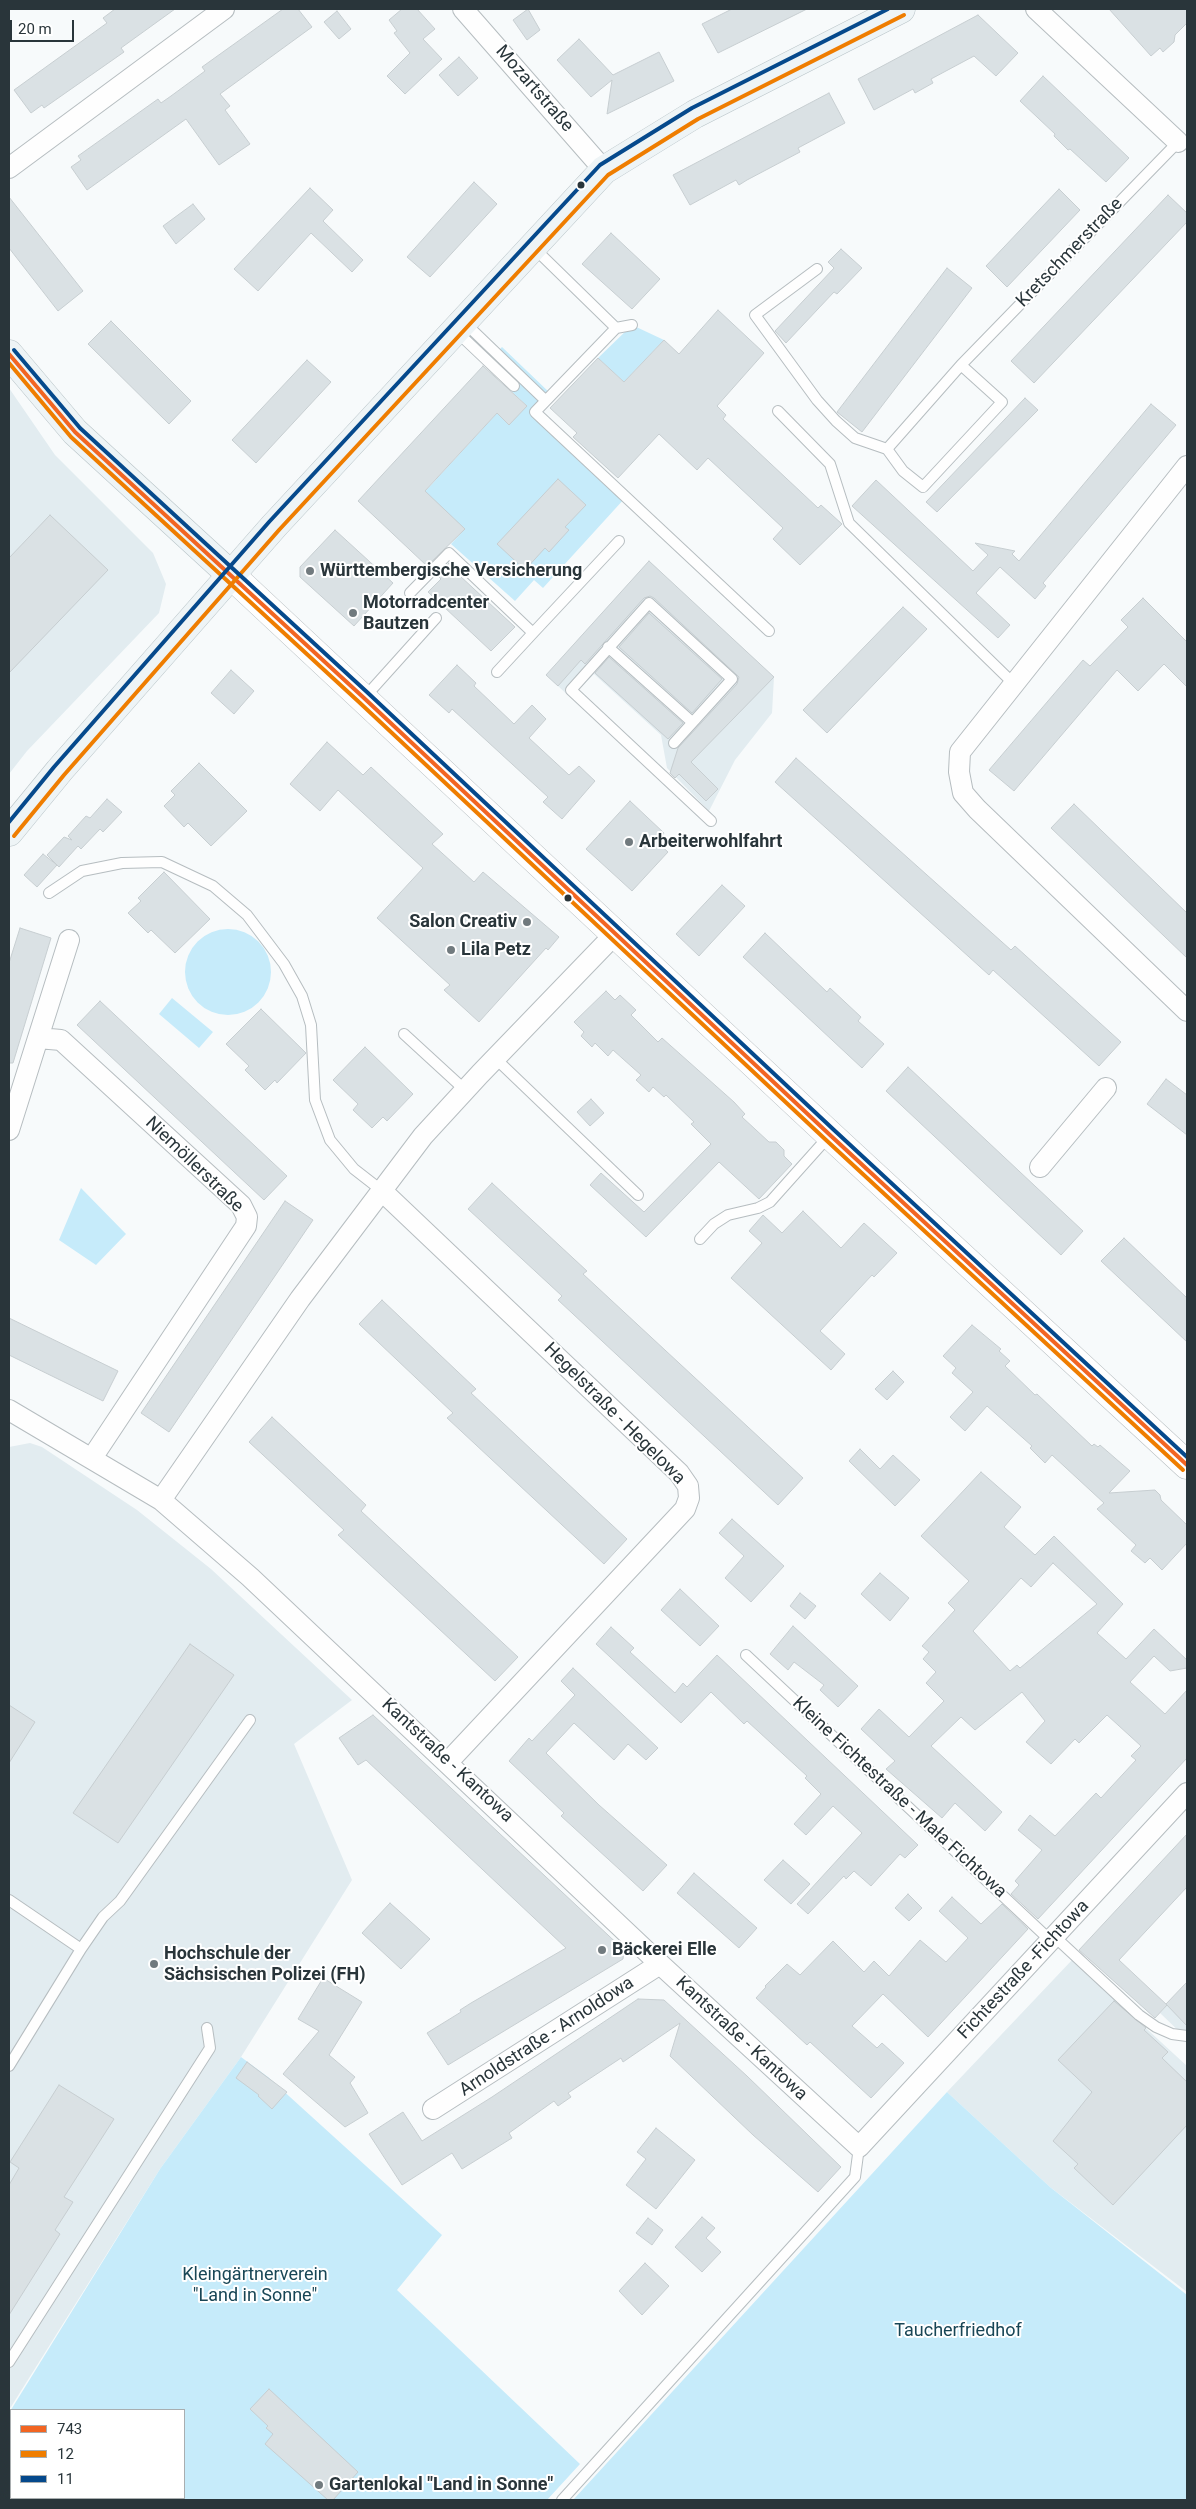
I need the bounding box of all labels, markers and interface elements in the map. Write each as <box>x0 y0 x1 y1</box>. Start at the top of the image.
scale bar <box>12 10 76 42</box>
text: 20 m <box>18 20 52 38</box>
street label: Mozartstraße <box>490 41 578 137</box>
unlabelled marker <box>576 180 586 190</box>
street label: Kretschmerstraße <box>1012 194 1128 312</box>
place label: Württembergische Versicherung <box>320 560 582 582</box>
marker: Württembergische Versicherung <box>304 565 316 577</box>
place label: Motorradcenter Bautzen <box>363 592 489 634</box>
marker: Motorradcenter Bautzen <box>347 607 359 619</box>
place label: Arbeiterwohlfahrt <box>639 831 782 853</box>
marker: Arbeiterwohlfahrt <box>623 836 635 848</box>
unlabelled marker <box>563 893 573 903</box>
place label: Salon Creativ <box>409 911 517 933</box>
marker: Salon Creativ <box>521 916 533 928</box>
place label: Lila Petz <box>461 939 531 961</box>
marker: Lila Petz <box>445 944 457 956</box>
street label: Niemöllerstraße <box>140 1113 248 1217</box>
street label: Hegelstraße - Hegelowa <box>539 1339 689 1489</box>
street label: Kleine Fichtestraße - Mała Fichtowa <box>787 1693 1011 1903</box>
street label: Kantstraße - Kantowa <box>377 1694 517 1828</box>
street label: Fichtestraße -Fichtowa <box>954 1896 1094 2044</box>
place label: Bäckerei Elle <box>612 1939 716 1961</box>
place label: Hochschule der Sächsischen Polizei (FH) <box>164 1943 366 1986</box>
marker: Bäckerei Elle <box>596 1944 608 1956</box>
marker: Hochschule der Sächsischen Polizei (FH) <box>148 1958 160 1970</box>
street label: Arnoldstraße - Arnoldowa <box>456 1972 638 2102</box>
street label: Kantstraße - Kantowa <box>671 1972 811 2106</box>
park label: Kleingärtnerverein "Land in Sonne" <box>182 2264 328 2306</box>
park label: Taucherfriedhof <box>894 2320 1022 2342</box>
legend <box>10 2409 185 2499</box>
text: 743 <box>57 2420 82 2438</box>
text: 12 <box>57 2445 74 2463</box>
text: 11 <box>57 2470 74 2488</box>
place label: Gartenlokal "Land in Sonne" <box>329 2474 553 2496</box>
marker: Gartenlokal "Land in Sonne" <box>313 2479 325 2491</box>

